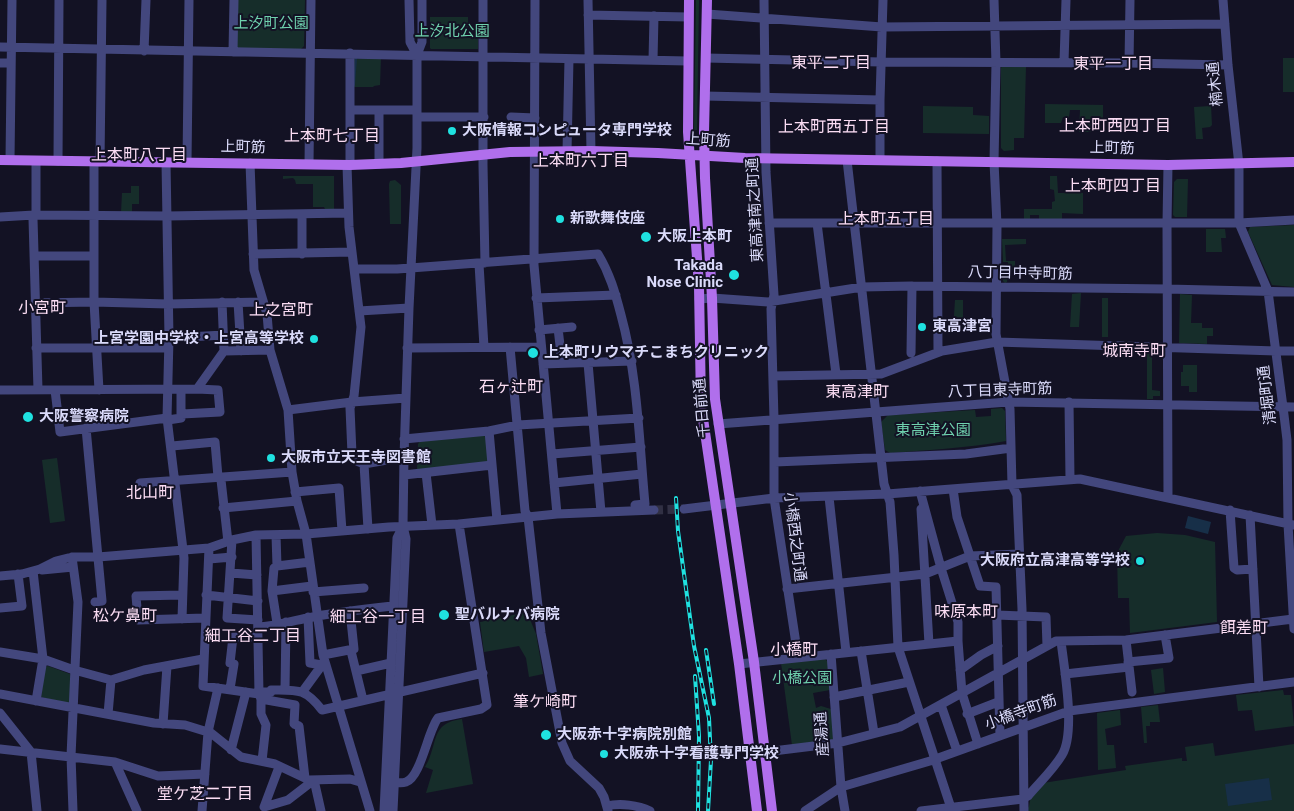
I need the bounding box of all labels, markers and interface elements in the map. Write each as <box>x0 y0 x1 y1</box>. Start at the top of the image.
park label: 上汐町公園 <box>234 15 308 33</box>
park label: 上汐北公園 <box>415 23 489 41</box>
district label: 東平二丁目 <box>791 54 871 74</box>
district label: 東平一丁目 <box>1073 55 1153 75</box>
street label: 楠木通 <box>1205 61 1227 107</box>
district label: 上本町西四丁目 <box>1059 117 1171 137</box>
district label: 上本町西五丁目 <box>778 118 890 138</box>
place label: 大阪情報コンピュータ専門学校 <box>462 122 672 140</box>
marker: 大阪情報コンピュータ専門学校 <box>446 125 458 137</box>
district label: 上本町七丁目 <box>284 127 380 147</box>
street label: 上町筋 <box>685 130 731 152</box>
street label: 上町筋 <box>220 139 266 157</box>
street label: 上町筋 <box>1089 140 1135 158</box>
district label: 上本町八丁目 <box>91 146 187 166</box>
district label: 上本町六丁目 <box>533 152 629 172</box>
street label: 東高津南之町通 <box>744 157 768 263</box>
district label: 上本町四丁目 <box>1065 177 1161 197</box>
place label: 新歌舞伎座 <box>570 210 645 228</box>
district label: 上本町五丁目 <box>838 210 934 230</box>
marker: 新歌舞伎座 <box>554 213 566 225</box>
place label: 大阪上本町 <box>657 228 732 246</box>
marker: 大阪上本町 <box>639 230 653 244</box>
place label: Takada Nose Clinic <box>646 257 723 292</box>
street label: 八丁目中寺町筋 <box>967 264 1073 284</box>
marker: Takada Nose Clinic <box>727 268 741 282</box>
district label: 小宮町 <box>18 299 66 319</box>
district label: 上之宮町 <box>249 301 313 321</box>
place label: 東高津宮 <box>932 318 992 336</box>
marker: 東高津宮 <box>916 321 928 333</box>
place label: 上宮学園中学校・上宮高等学校 <box>94 330 304 348</box>
marker: 上宮学園中学校・上宮高等学校 <box>308 333 320 345</box>
district label: 城南寺町 <box>1102 342 1166 362</box>
place label: 上本町リウマチこまちクリニック <box>544 344 769 362</box>
marker: 上本町リウマチこまちクリニック <box>526 346 540 360</box>
street label: 清堀町通 <box>1255 364 1281 426</box>
street label: 千日前通 <box>691 377 715 439</box>
district label: 石ヶ辻町 <box>479 378 543 398</box>
street label: 八丁目東寺町筋 <box>947 380 1053 402</box>
district label: 東高津町 <box>825 383 889 403</box>
place label: 大阪警察病院 <box>39 408 129 426</box>
marker: 大阪警察病院 <box>21 410 35 424</box>
park label: 東高津公園 <box>896 422 970 440</box>
place label: 大阪市立天王寺図書館 <box>281 449 431 467</box>
marker: 大阪市立天王寺図書館 <box>265 452 277 464</box>
district label: 北山町 <box>126 484 174 504</box>
street label: 小橋西之町通 <box>780 491 808 583</box>
place label: 大阪府立高津高等学校 <box>980 552 1130 570</box>
marker: 大阪府立高津高等学校 <box>1134 555 1146 567</box>
district label: 味原本町 <box>934 603 998 623</box>
place label: 聖バルナバ病院 <box>455 606 560 624</box>
district label: 松ケ鼻町 <box>93 607 157 627</box>
district label: 細工谷一丁目 <box>330 608 426 628</box>
marker: 聖バルナバ病院 <box>437 608 451 622</box>
district label: 餌差町 <box>1220 619 1268 639</box>
district label: 細工谷二丁目 <box>205 627 301 647</box>
district label: 小橋町 <box>770 641 818 661</box>
park label: 小橋公園 <box>772 670 832 688</box>
street label: 小橋寺町筋 <box>983 692 1059 734</box>
district label: 筆ケ崎町 <box>513 693 577 713</box>
street label: 産湯通 <box>812 711 834 757</box>
place label: 大阪赤十字病院別館 <box>557 726 692 744</box>
marker: 大阪赤十字病院別館 <box>539 728 553 742</box>
place label: 大阪赤十字看護専門学校 <box>614 745 779 763</box>
marker: 大阪赤十字看護専門学校 <box>598 748 610 760</box>
district label: 堂ケ芝二丁目 <box>157 785 253 805</box>

